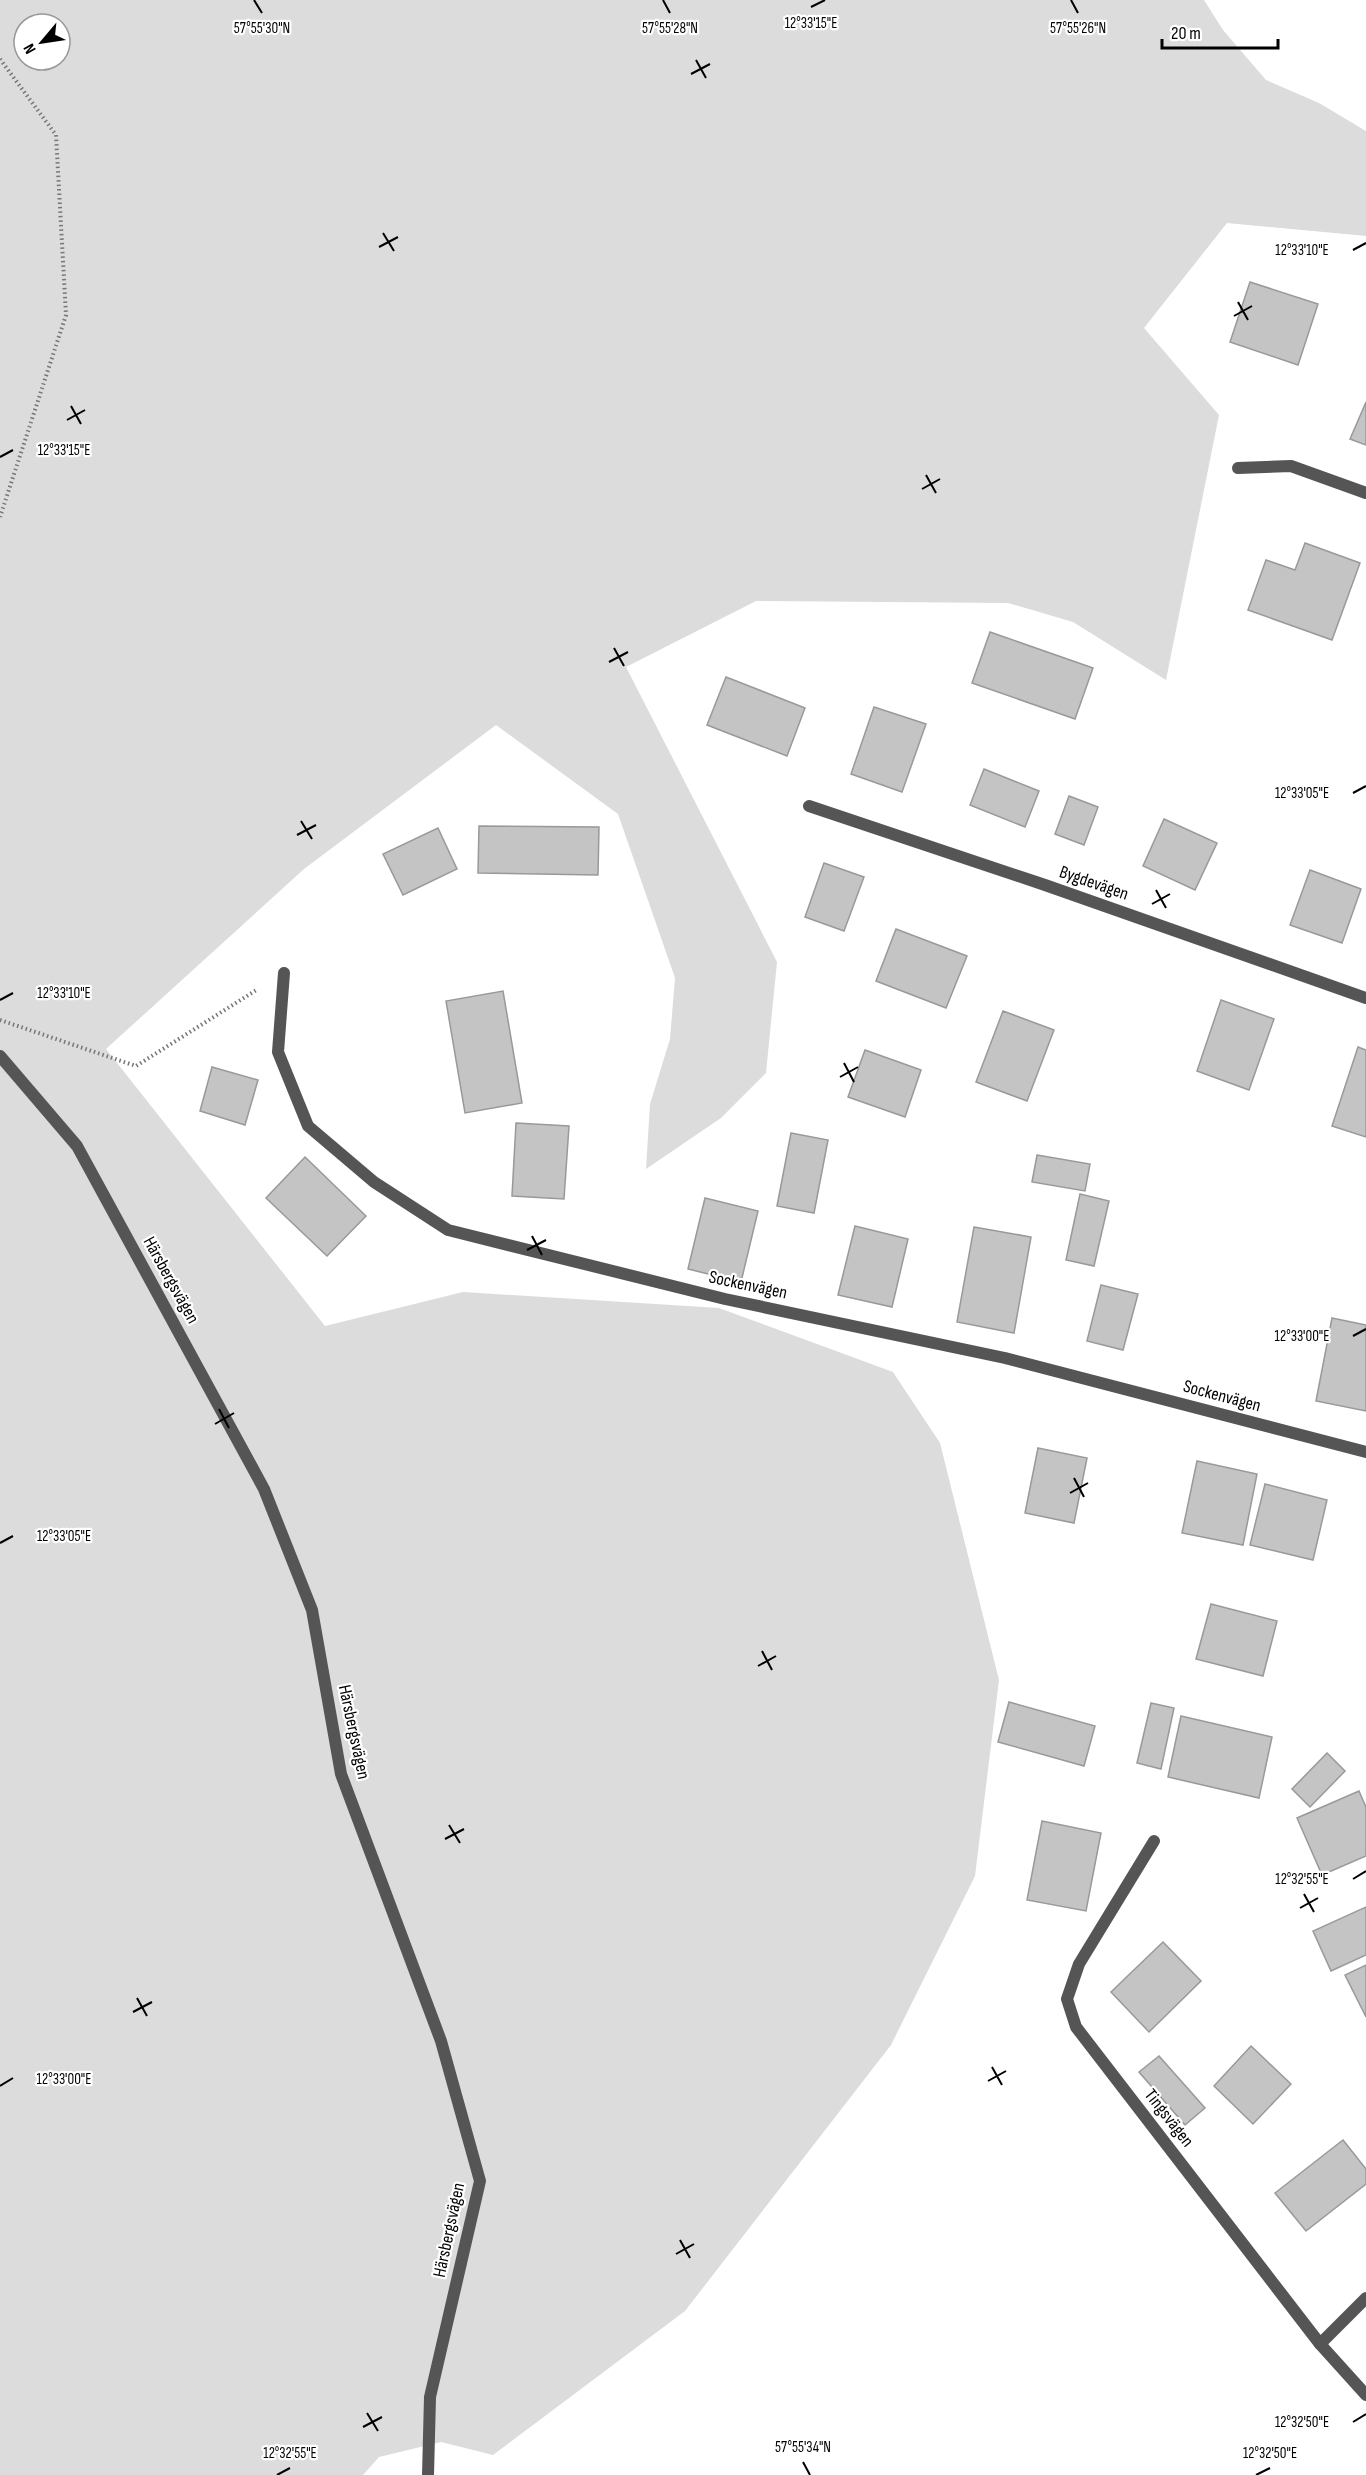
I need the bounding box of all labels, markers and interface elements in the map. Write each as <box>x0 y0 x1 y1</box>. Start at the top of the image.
north arrow <box>12 12 72 72</box>
scale bar <box>1162 12 1278 50</box>
text: 12°33'15"E <box>785 14 837 33</box>
text: 57°55'30"N <box>234 19 290 38</box>
text: 57°55'28"N <box>642 19 698 38</box>
text: 57°55'26"N <box>1050 19 1106 38</box>
text: 20 m <box>1171 23 1201 44</box>
text: N <box>20 40 41 57</box>
text: 12°33'10"E <box>1275 241 1329 260</box>
text: 12°33'15"E <box>38 441 90 460</box>
text: 12°33'05"E <box>1275 784 1329 803</box>
street label: Bygdevägen <box>1057 861 1131 905</box>
text: 12°33'10"E <box>37 984 91 1003</box>
street label: Härsbergsvägen <box>139 1233 203 1327</box>
street label: Sockenvägen <box>707 1266 789 1304</box>
text: 12°33'00"E <box>1275 1327 1329 1346</box>
street label: Sockenvägen <box>1181 1376 1263 1416</box>
text: 12°33'05"E <box>37 1527 91 1546</box>
street label: Härsbergsvägen <box>334 1683 374 1781</box>
text: 12°32'55"E <box>1275 1870 1329 1889</box>
text: 12°33'00"E <box>37 2070 91 2089</box>
street label: Tingsvägen <box>1140 2085 1198 2151</box>
street label: Härsbergsvägen <box>429 2181 469 2279</box>
text: 12°32'50"E <box>1275 2413 1329 2432</box>
text: 57°55'34"N <box>775 2438 831 2457</box>
text: 12°32'55"E <box>263 2444 317 2463</box>
text: 12°32'50"E <box>1243 2444 1297 2463</box>

